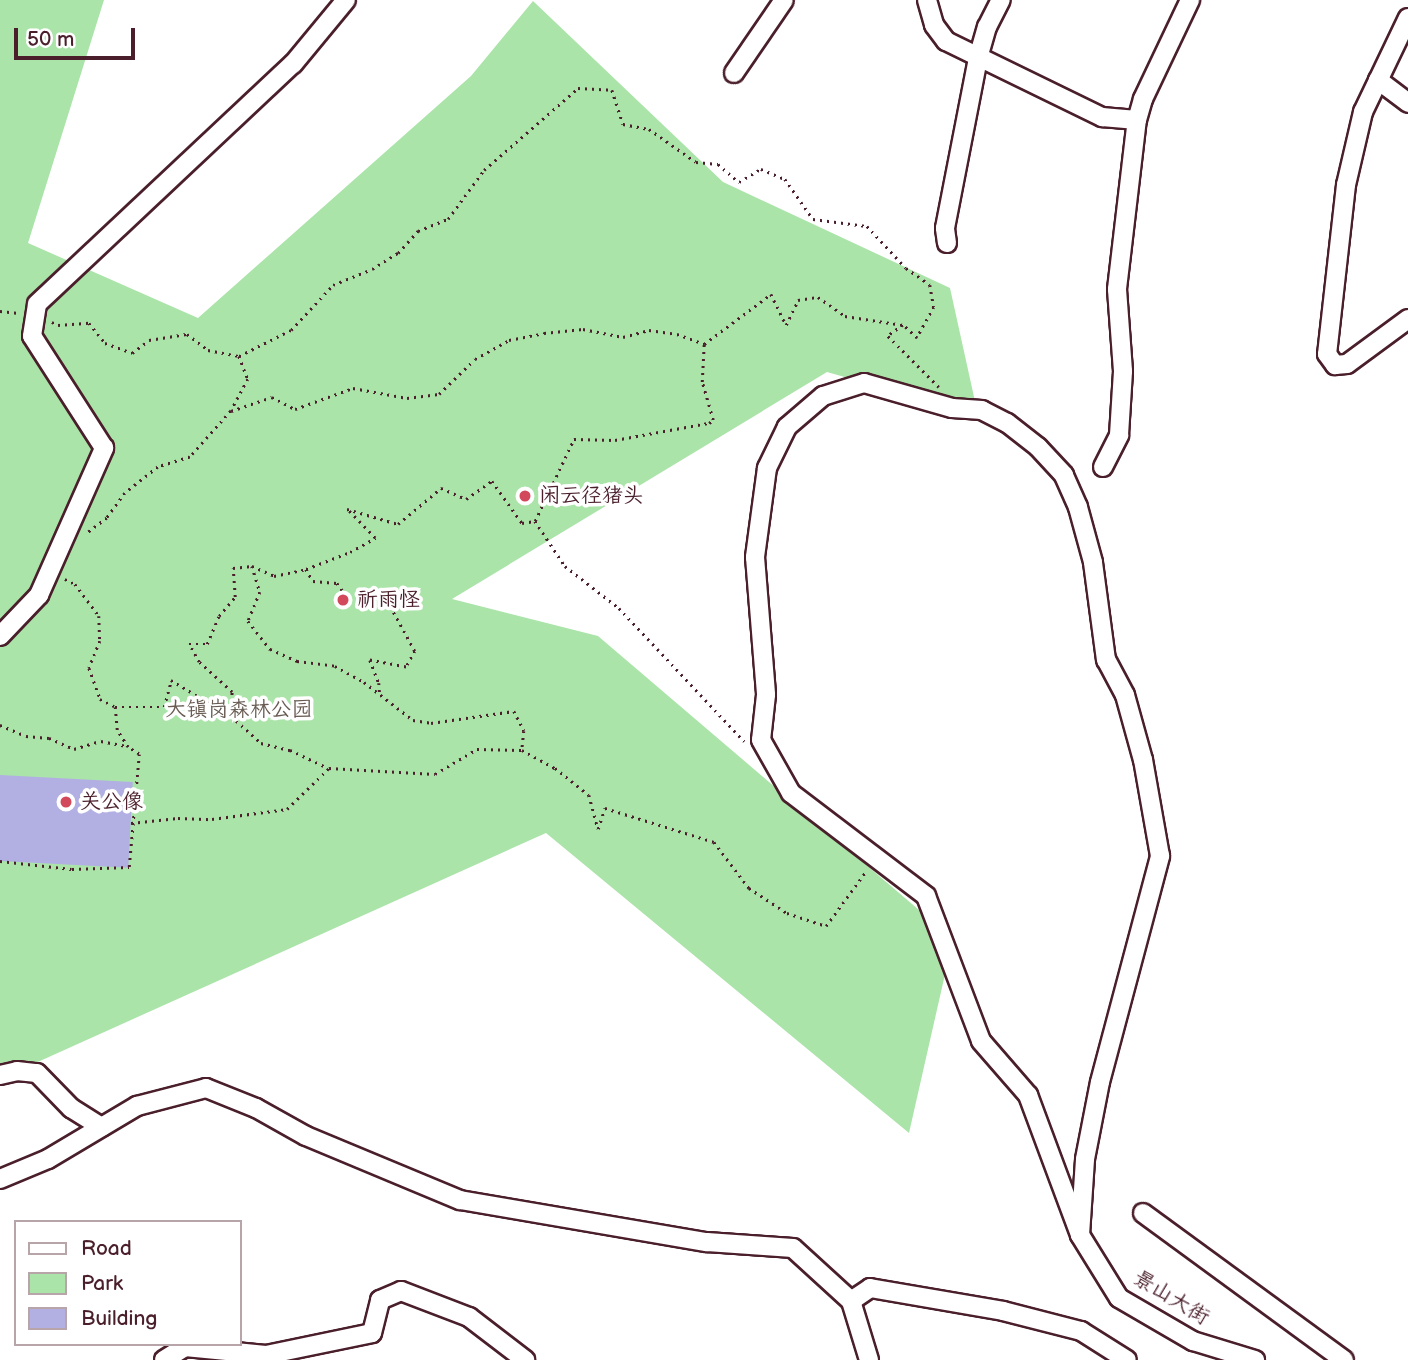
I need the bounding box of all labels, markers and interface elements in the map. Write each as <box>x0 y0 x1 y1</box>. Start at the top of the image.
scale bar <box>18 14 138 58</box>
text: 50 m <box>27 27 74 52</box>
place label: 闲云径猪头 <box>539 483 644 509</box>
marker: 闲云径猪头 <box>517 488 533 504</box>
place label: 祈雨怪 <box>357 587 420 613</box>
marker: 祈雨怪 <box>335 592 351 608</box>
park label: 大镇岗森林公园 <box>166 697 312 723</box>
place label: 关公像 <box>80 789 143 815</box>
marker: 关公像 <box>58 794 74 810</box>
legend <box>14 1220 242 1346</box>
text: Road <box>81 1236 132 1261</box>
street label: 景山大街 <box>1129 1266 1213 1330</box>
text: Park <box>81 1271 123 1296</box>
text: Building <box>81 1306 157 1331</box>

